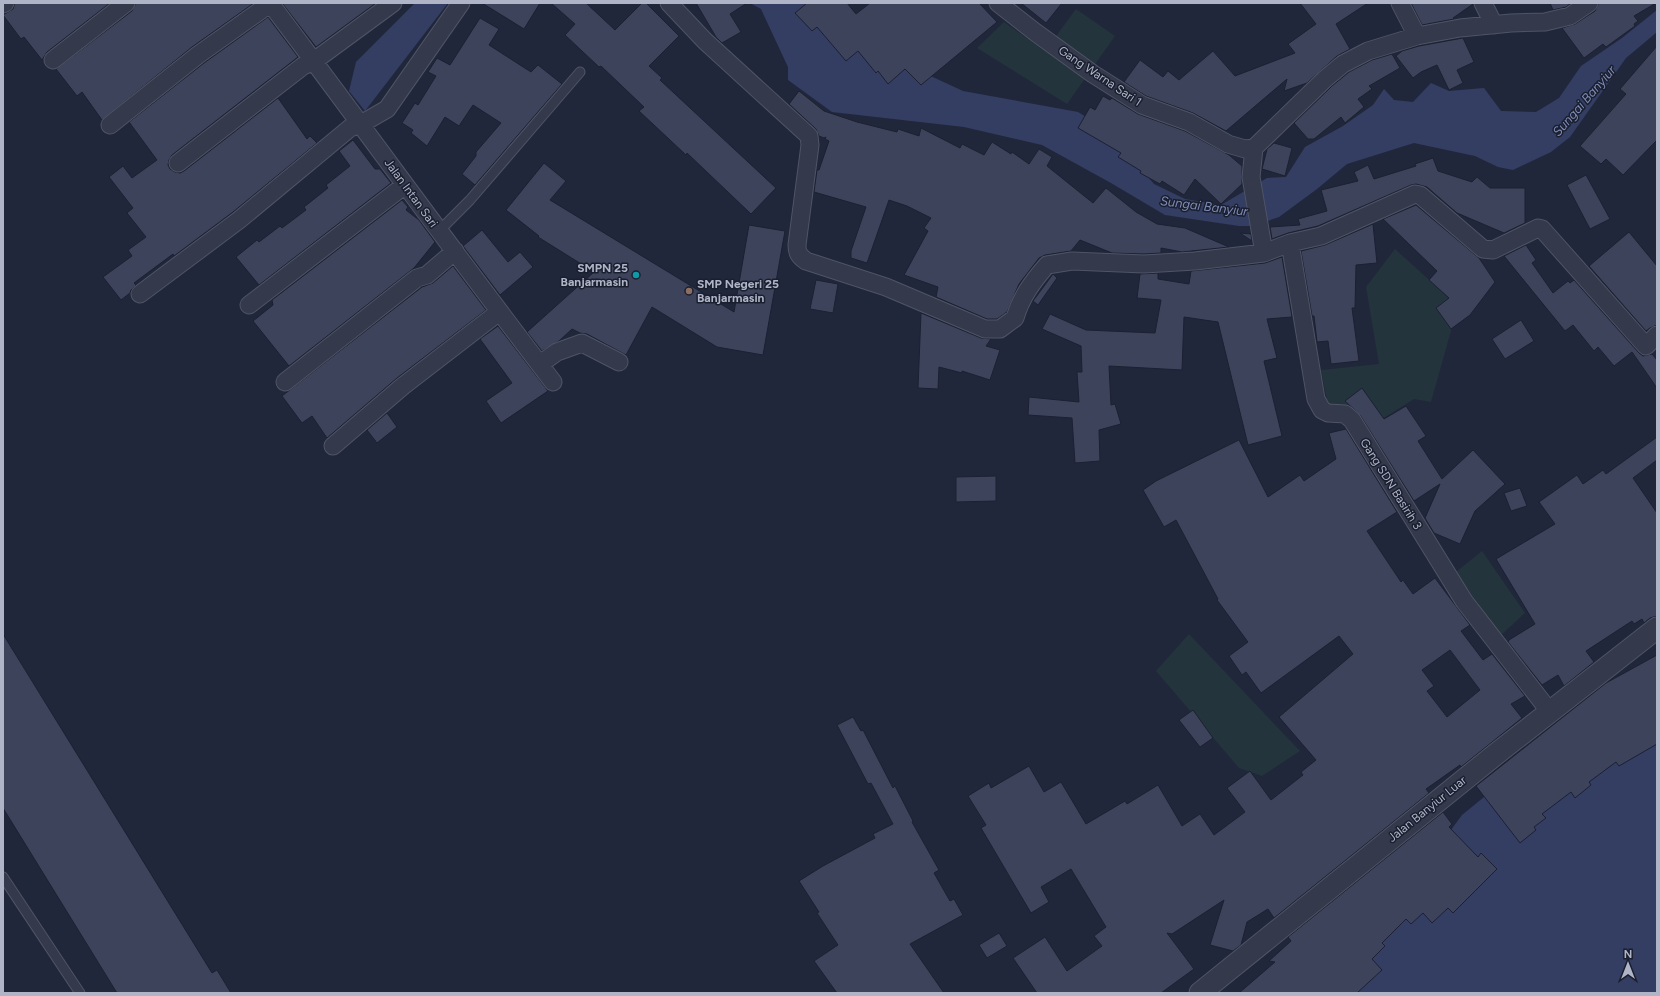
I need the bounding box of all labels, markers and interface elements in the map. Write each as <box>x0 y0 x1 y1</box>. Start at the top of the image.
street label: Gang Warna Sari 1 <box>1056 43 1144 109</box>
water label: Sungai Banyiur <box>1549 62 1619 139</box>
street label: Jalan Intan Sari <box>381 156 441 230</box>
water label: Sungai Banyiur <box>1159 193 1249 219</box>
place label: SMPN 25 Banjarmasin <box>561 261 628 289</box>
marker: SMPN 25 Banjarmasin <box>631 270 641 280</box>
place label: SMP Negeri 25 Banjarmasin <box>697 277 779 305</box>
marker: SMP Negeri 25 Banjarmasin <box>684 286 694 296</box>
street label: Gang SDN Basirih 3 <box>1357 436 1425 532</box>
street label: Jalan Banyiur Luar <box>1385 773 1469 845</box>
north arrow <box>1608 944 1648 984</box>
text: N <box>1624 948 1632 961</box>

